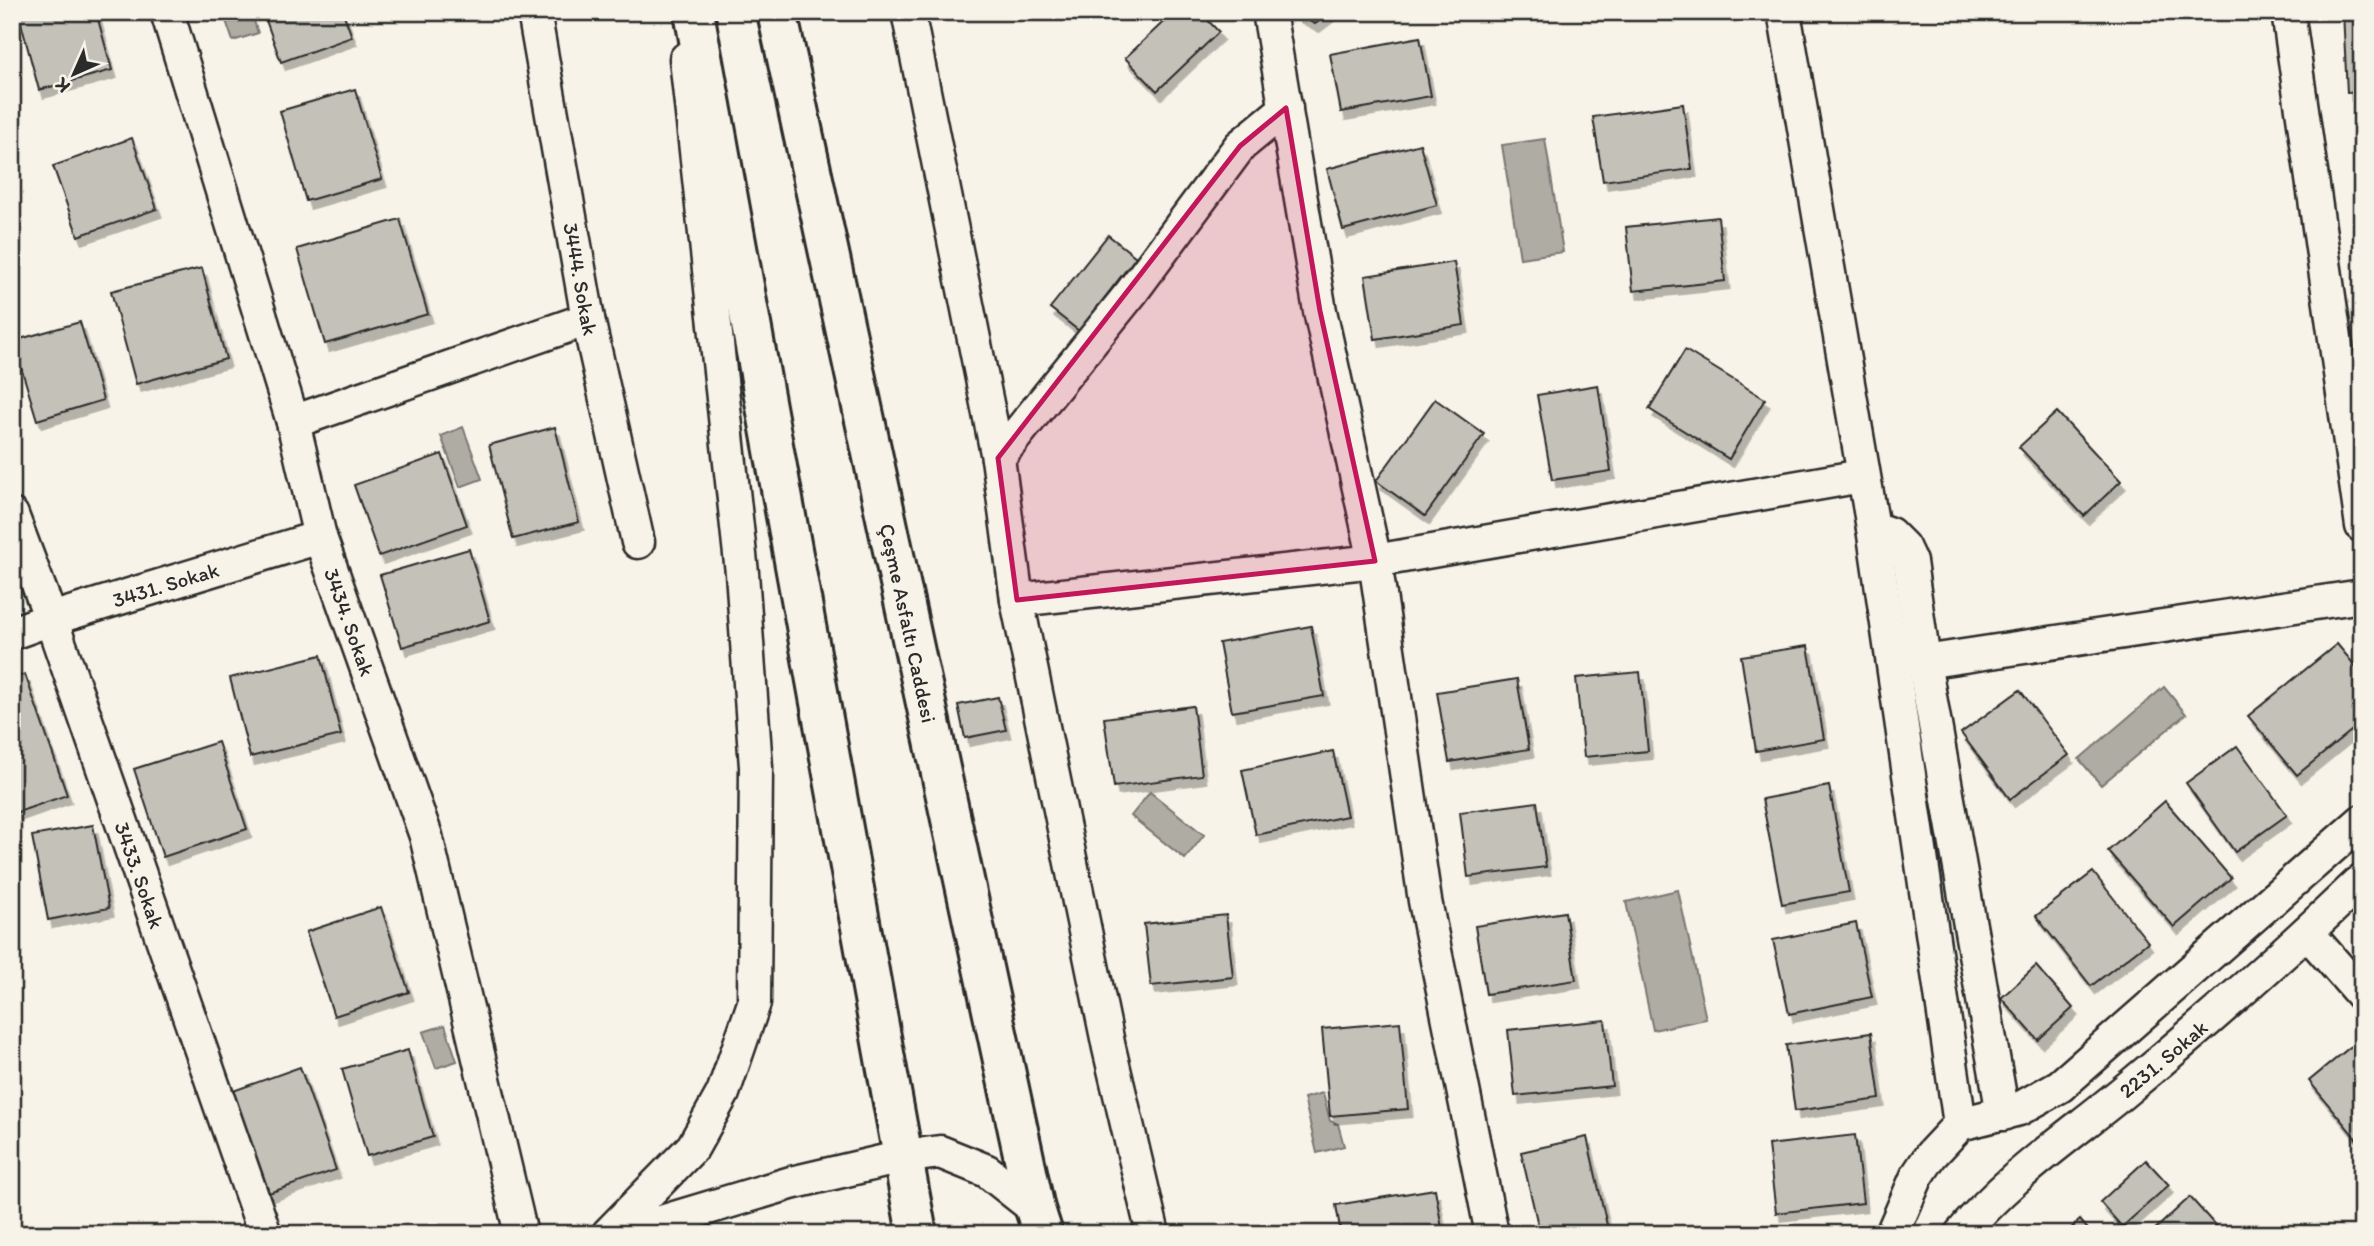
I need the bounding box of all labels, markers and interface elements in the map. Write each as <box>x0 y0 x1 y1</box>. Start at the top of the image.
north arrow <box>38 38 108 108</box>
text: K <box>49 73 75 98</box>
street label: 3444. Sokak <box>559 221 604 338</box>
street label: Çeşme Asfaltı Caddesi <box>875 521 942 725</box>
street label: 3431. Sokak <box>109 556 222 612</box>
street label: 3434. Sokak <box>319 565 381 679</box>
street label: 3433. Sokak <box>110 818 170 932</box>
street label: 2231. Sokak <box>2114 1014 2212 1103</box>

